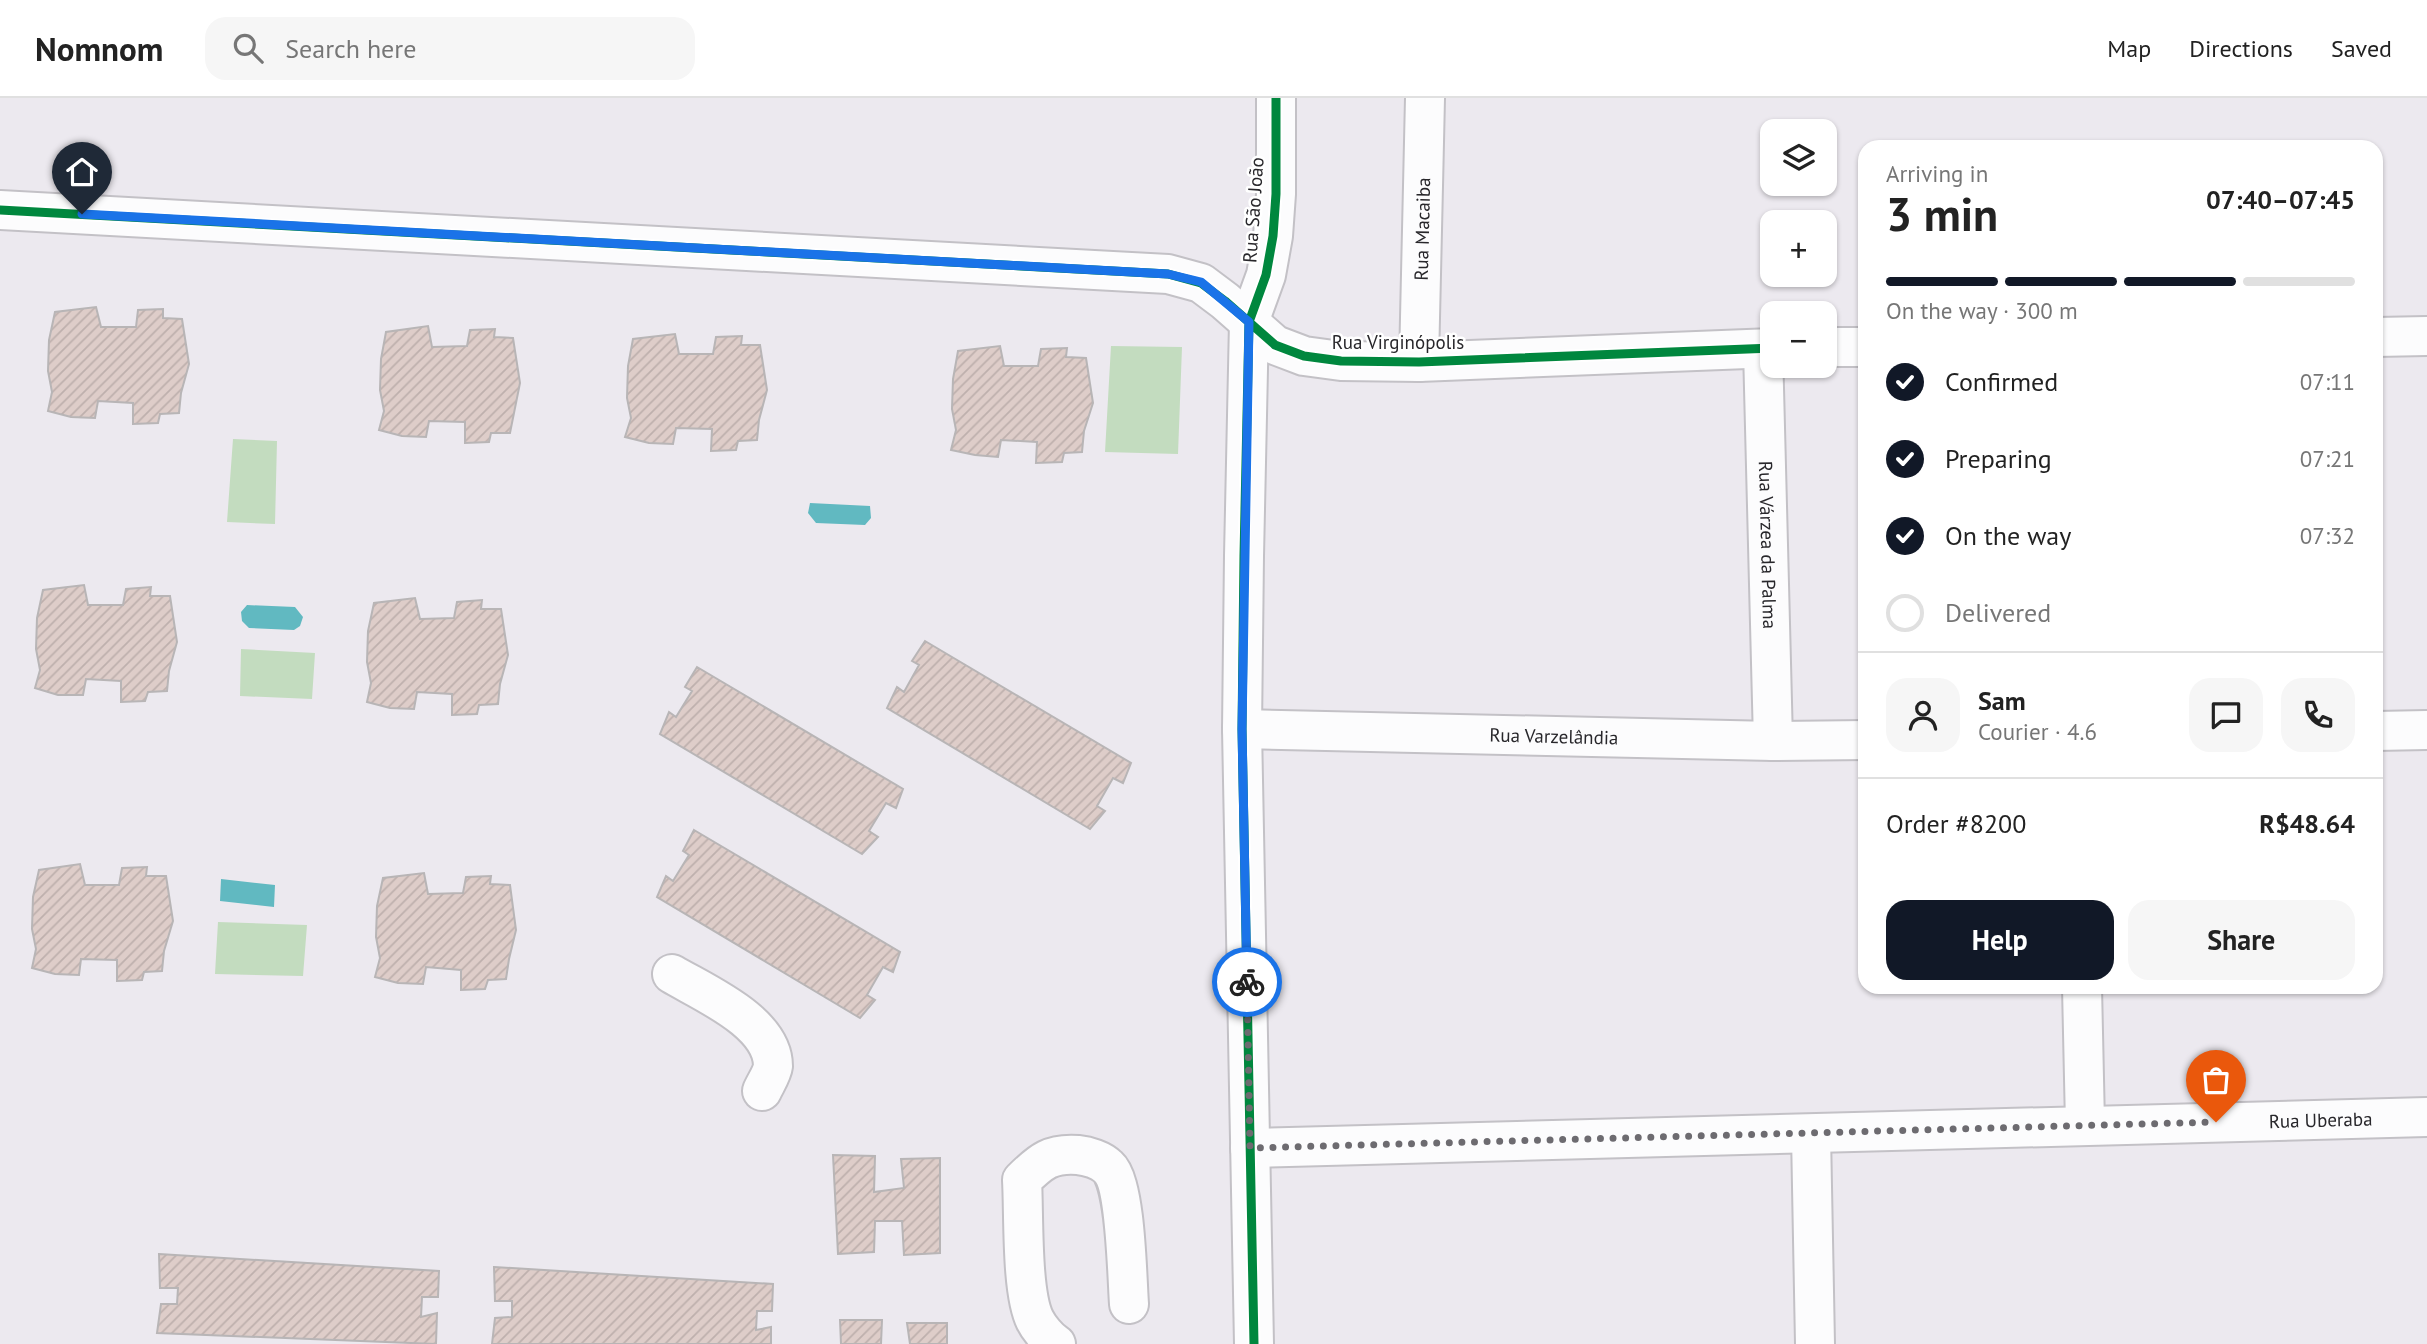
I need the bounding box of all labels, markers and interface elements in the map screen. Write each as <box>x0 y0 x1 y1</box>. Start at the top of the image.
search box <box>205 17 695 80</box>
text: Nomnom <box>35 27 163 70</box>
icon: search <box>229 29 267 67</box>
text: Search here <box>285 32 416 65</box>
text: Map <box>2107 33 2151 64</box>
text: Directions <box>2189 33 2293 64</box>
text: Saved <box>2331 33 2392 64</box>
map controls <box>1760 119 1837 378</box>
button: layers <box>1760 119 1837 196</box>
pin <box>52 142 112 214</box>
icon: home <box>63 153 101 191</box>
street label: Rua São João <box>1237 156 1269 264</box>
text: Arriving in <box>1886 159 1988 188</box>
street label: Rua Macaiba <box>1409 177 1435 281</box>
text: 07:40–07:45 <box>2206 183 2355 216</box>
text: 3 min <box>1886 184 1998 244</box>
button: + <box>1760 210 1837 287</box>
text: On the way · 300 m <box>1886 296 2078 325</box>
button: − <box>1760 301 1837 378</box>
street label: Rua Virginópolis <box>1332 330 1464 354</box>
icon: check <box>1886 363 1924 401</box>
text: Confirmed <box>1945 365 2058 398</box>
text: 07:11 <box>2300 367 2355 396</box>
icon: check <box>1886 440 1924 478</box>
text: Preparing <box>1945 442 2052 475</box>
text: 07:21 <box>2300 444 2355 473</box>
street label: Rua Várzea da Palma <box>1754 461 1782 629</box>
icon: check <box>1886 517 1924 555</box>
text: On the way <box>1945 519 2071 552</box>
text: 07:32 <box>2300 521 2355 550</box>
text: Delivered <box>1945 596 2051 629</box>
button: person <box>1886 678 1960 752</box>
button: chat <box>2189 678 2263 752</box>
button: phone <box>2281 678 2355 752</box>
text: Sam <box>1978 684 2026 717</box>
text: Courier · 4.6 <box>1978 717 2097 746</box>
street label: Rua Varzelândia <box>1489 723 1619 750</box>
text: Order #8200 <box>1886 807 2026 840</box>
text: R$48.64 <box>2259 807 2355 840</box>
button: Help <box>1886 900 2114 980</box>
button: Share <box>2128 900 2355 980</box>
courier <box>1212 947 1282 1017</box>
icon: bike <box>1228 963 1266 1001</box>
pin <box>2186 1050 2246 1122</box>
icon: bag <box>2197 1061 2235 1099</box>
street label: Rua Uberaba <box>2268 1106 2373 1133</box>

